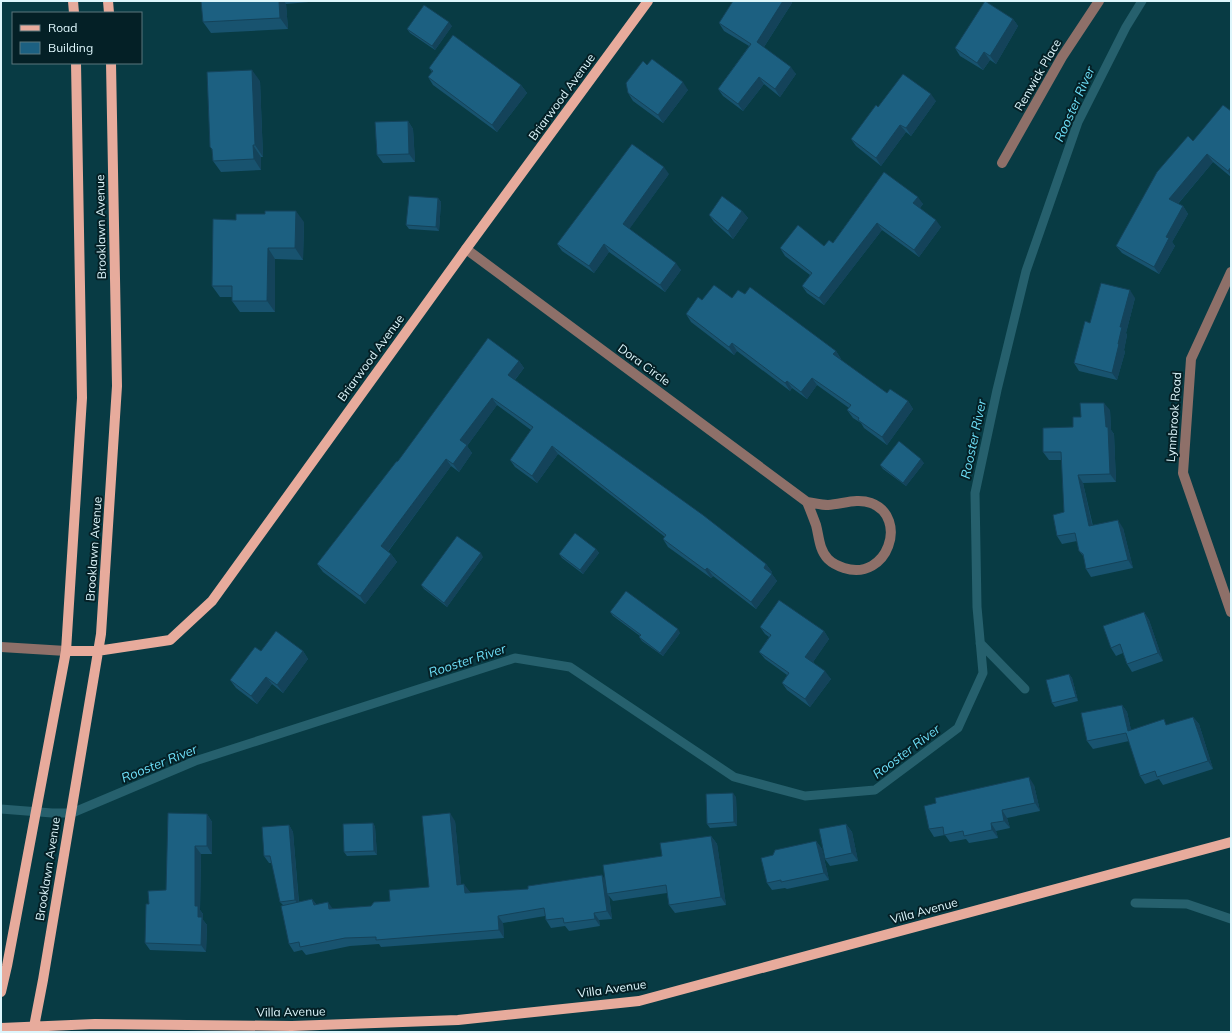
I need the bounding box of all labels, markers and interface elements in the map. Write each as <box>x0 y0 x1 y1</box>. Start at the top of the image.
legend <box>12 12 142 64</box>
text: Road <box>48 20 77 35</box>
street label: Renwick Place <box>1011 36 1064 113</box>
text: Building <box>48 40 93 55</box>
street label: Briarwood Avenue <box>525 50 598 143</box>
water label: Rooster River <box>1050 63 1098 144</box>
street label: Brooklawn Avenue <box>92 175 109 279</box>
street label: Briarwood Avenue <box>334 311 407 404</box>
street label: Dora Circle <box>615 341 673 389</box>
street label: Lynnbrook Road <box>1163 371 1184 463</box>
water label: Rooster River <box>957 397 989 480</box>
street label: Brooklawn Avenue <box>82 496 105 602</box>
water label: Rooster River <box>426 640 509 680</box>
water label: Rooster River <box>869 720 944 782</box>
water label: Rooster River <box>119 740 200 785</box>
street label: Brooklawn Avenue <box>32 816 63 922</box>
street label: Villa Avenue <box>889 894 959 927</box>
street label: Villa Avenue <box>577 976 647 1001</box>
street label: Villa Avenue <box>256 1003 326 1020</box>

